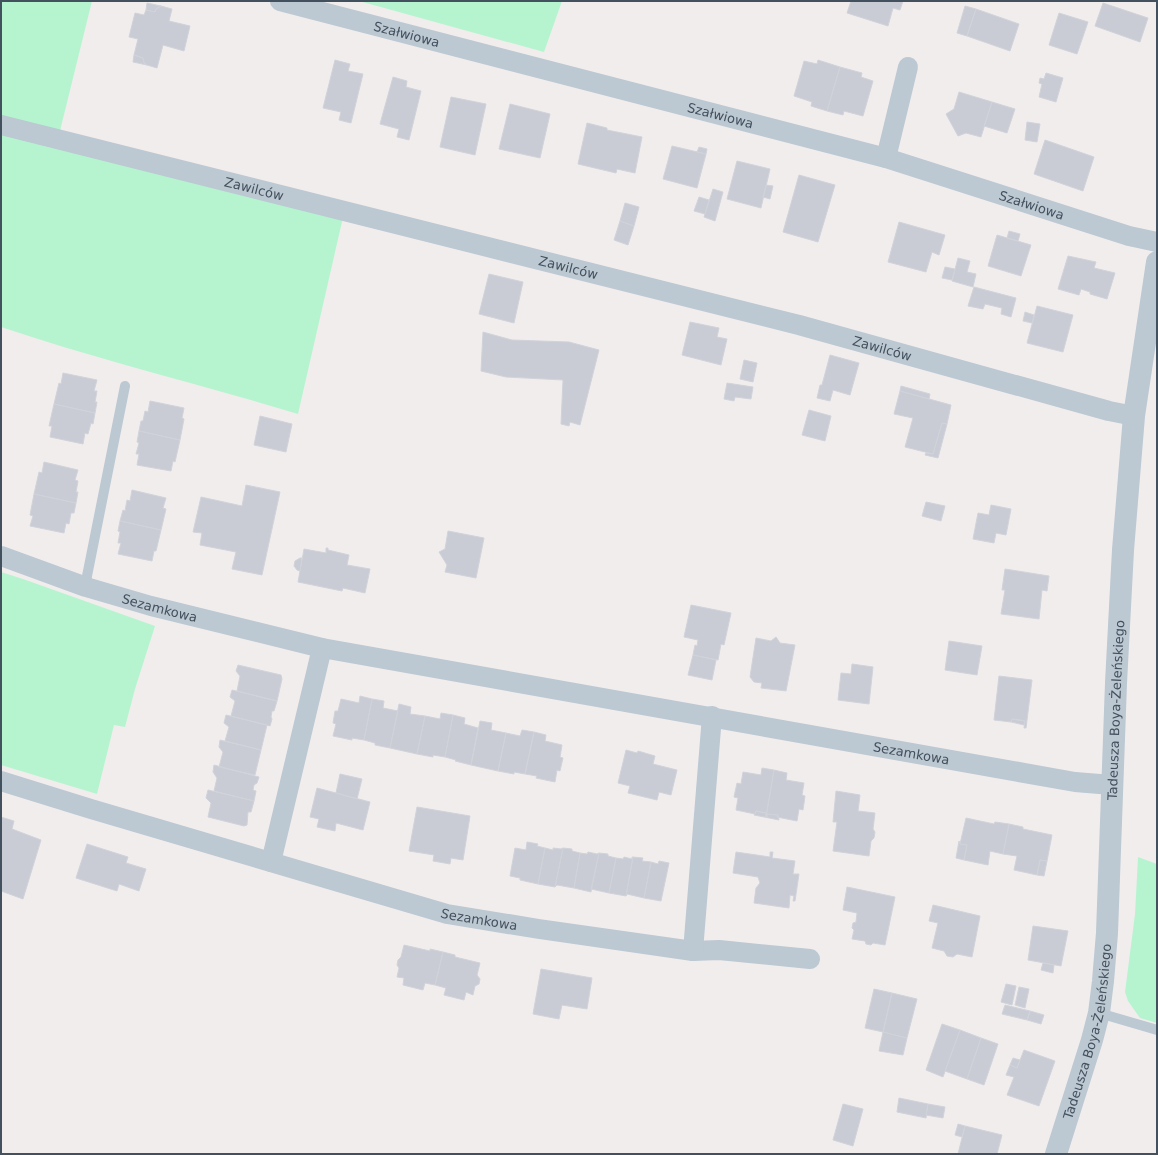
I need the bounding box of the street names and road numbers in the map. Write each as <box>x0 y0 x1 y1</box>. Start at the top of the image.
street label: Szałwiowa <box>372 19 441 50</box>
street label: Szałwiowa <box>686 100 755 131</box>
street label: Zawilców <box>223 174 286 204</box>
street label: Szałwiowa <box>997 188 1066 223</box>
street label: Zawilców <box>537 253 600 282</box>
street label: Zawilców <box>851 333 914 364</box>
street label: Sezamkowa <box>120 591 199 625</box>
street label: Tadeusza Boya-Żeleńskiego <box>1105 620 1127 801</box>
street label: Sezamkowa <box>872 739 951 768</box>
street label: Sezamkowa <box>439 906 518 933</box>
street label: Tadeusza Boya-Żeleńskiego <box>1060 943 1114 1122</box>

